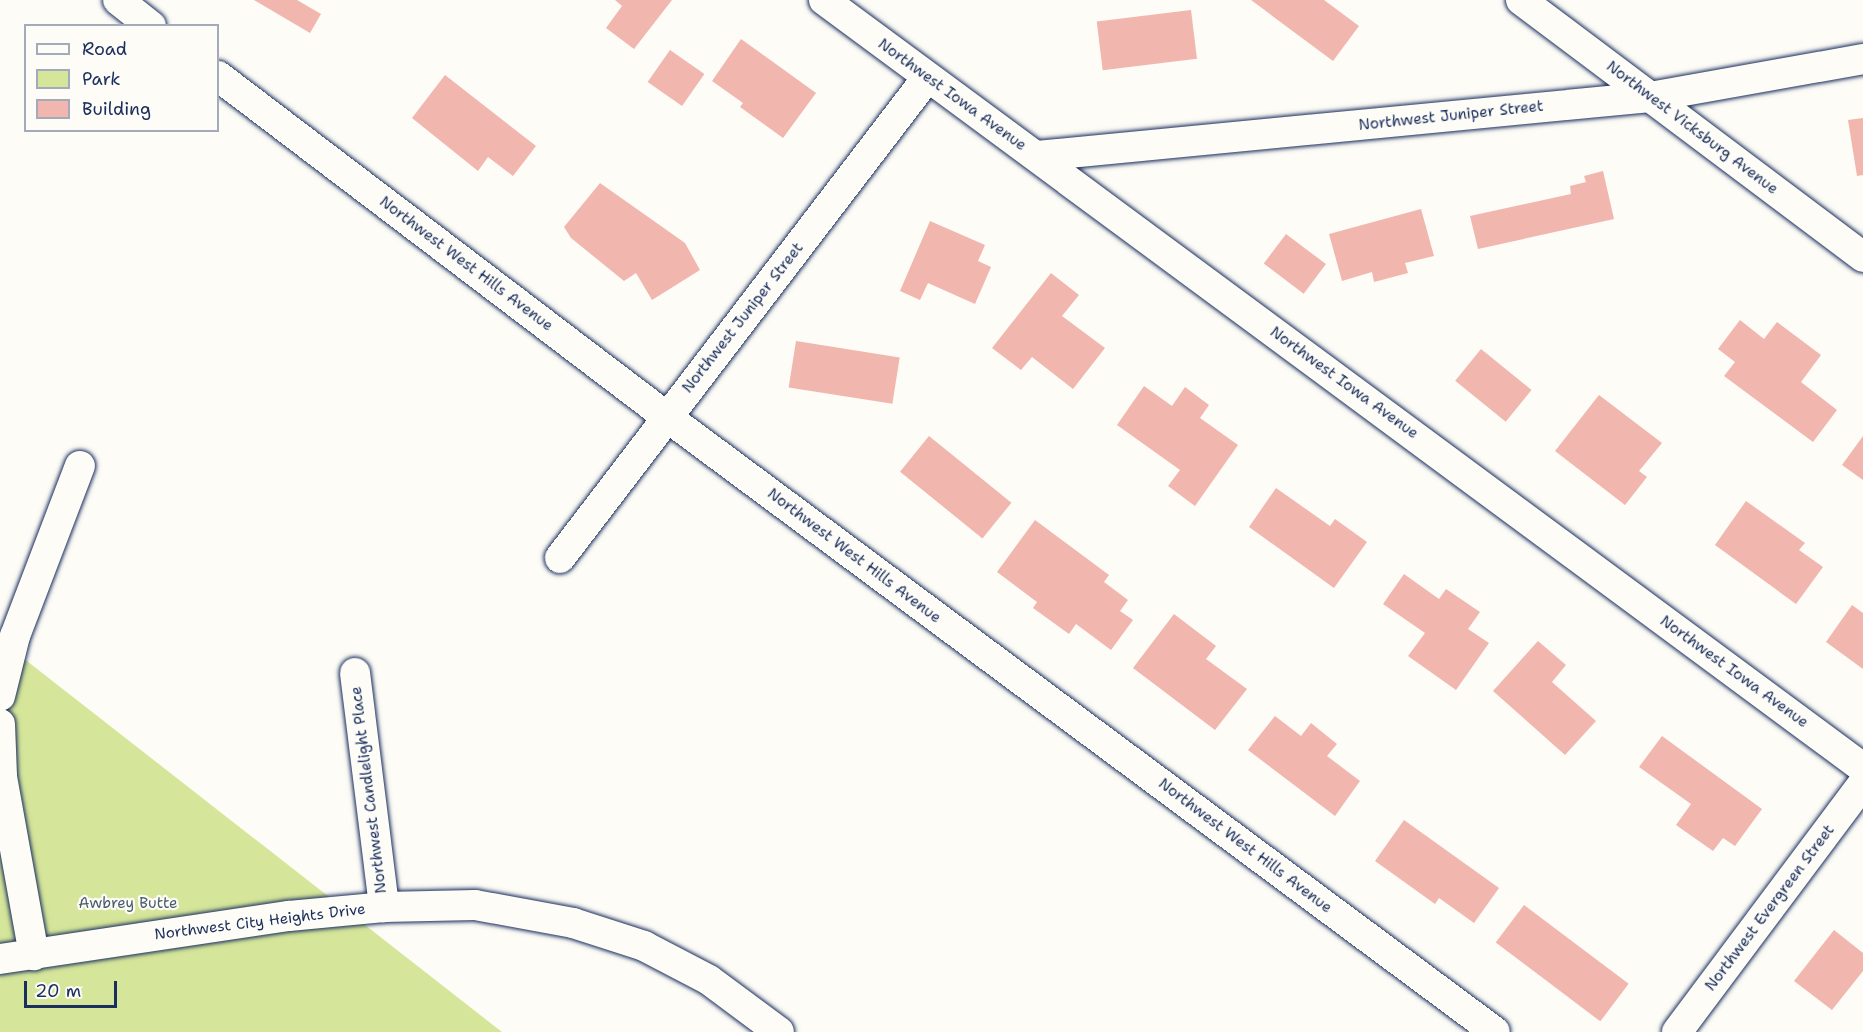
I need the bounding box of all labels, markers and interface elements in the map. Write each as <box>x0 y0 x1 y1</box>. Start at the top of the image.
legend <box>24 24 219 132</box>
street label: Northwest Iowa Avenue <box>874 35 1030 155</box>
text: Road <box>82 37 127 61</box>
street label: Northwest Vicksburg Avenue <box>1603 58 1781 198</box>
text: Park <box>82 67 121 91</box>
text: Building <box>82 97 151 121</box>
street label: Northwest Juniper Street <box>1358 97 1544 135</box>
street label: Northwest West Hills Avenue <box>376 193 556 335</box>
street label: Northwest Juniper Street <box>679 239 807 397</box>
street label: Northwest Iowa Avenue <box>1266 323 1422 443</box>
street label: Northwest West Hills Avenue <box>764 485 944 627</box>
street label: Northwest Iowa Avenue <box>1656 612 1812 732</box>
street label: Northwest Candlelight Place <box>347 685 391 895</box>
street label: Northwest West Hills Avenue <box>1155 775 1335 917</box>
street label: Northwest Evergreen Street <box>1702 821 1838 995</box>
park label: Awbrey Butte <box>79 895 177 913</box>
street label: Northwest City Heights Drive <box>153 900 367 944</box>
scale bar <box>27 969 120 1007</box>
text: 20 m <box>35 979 81 1003</box>

